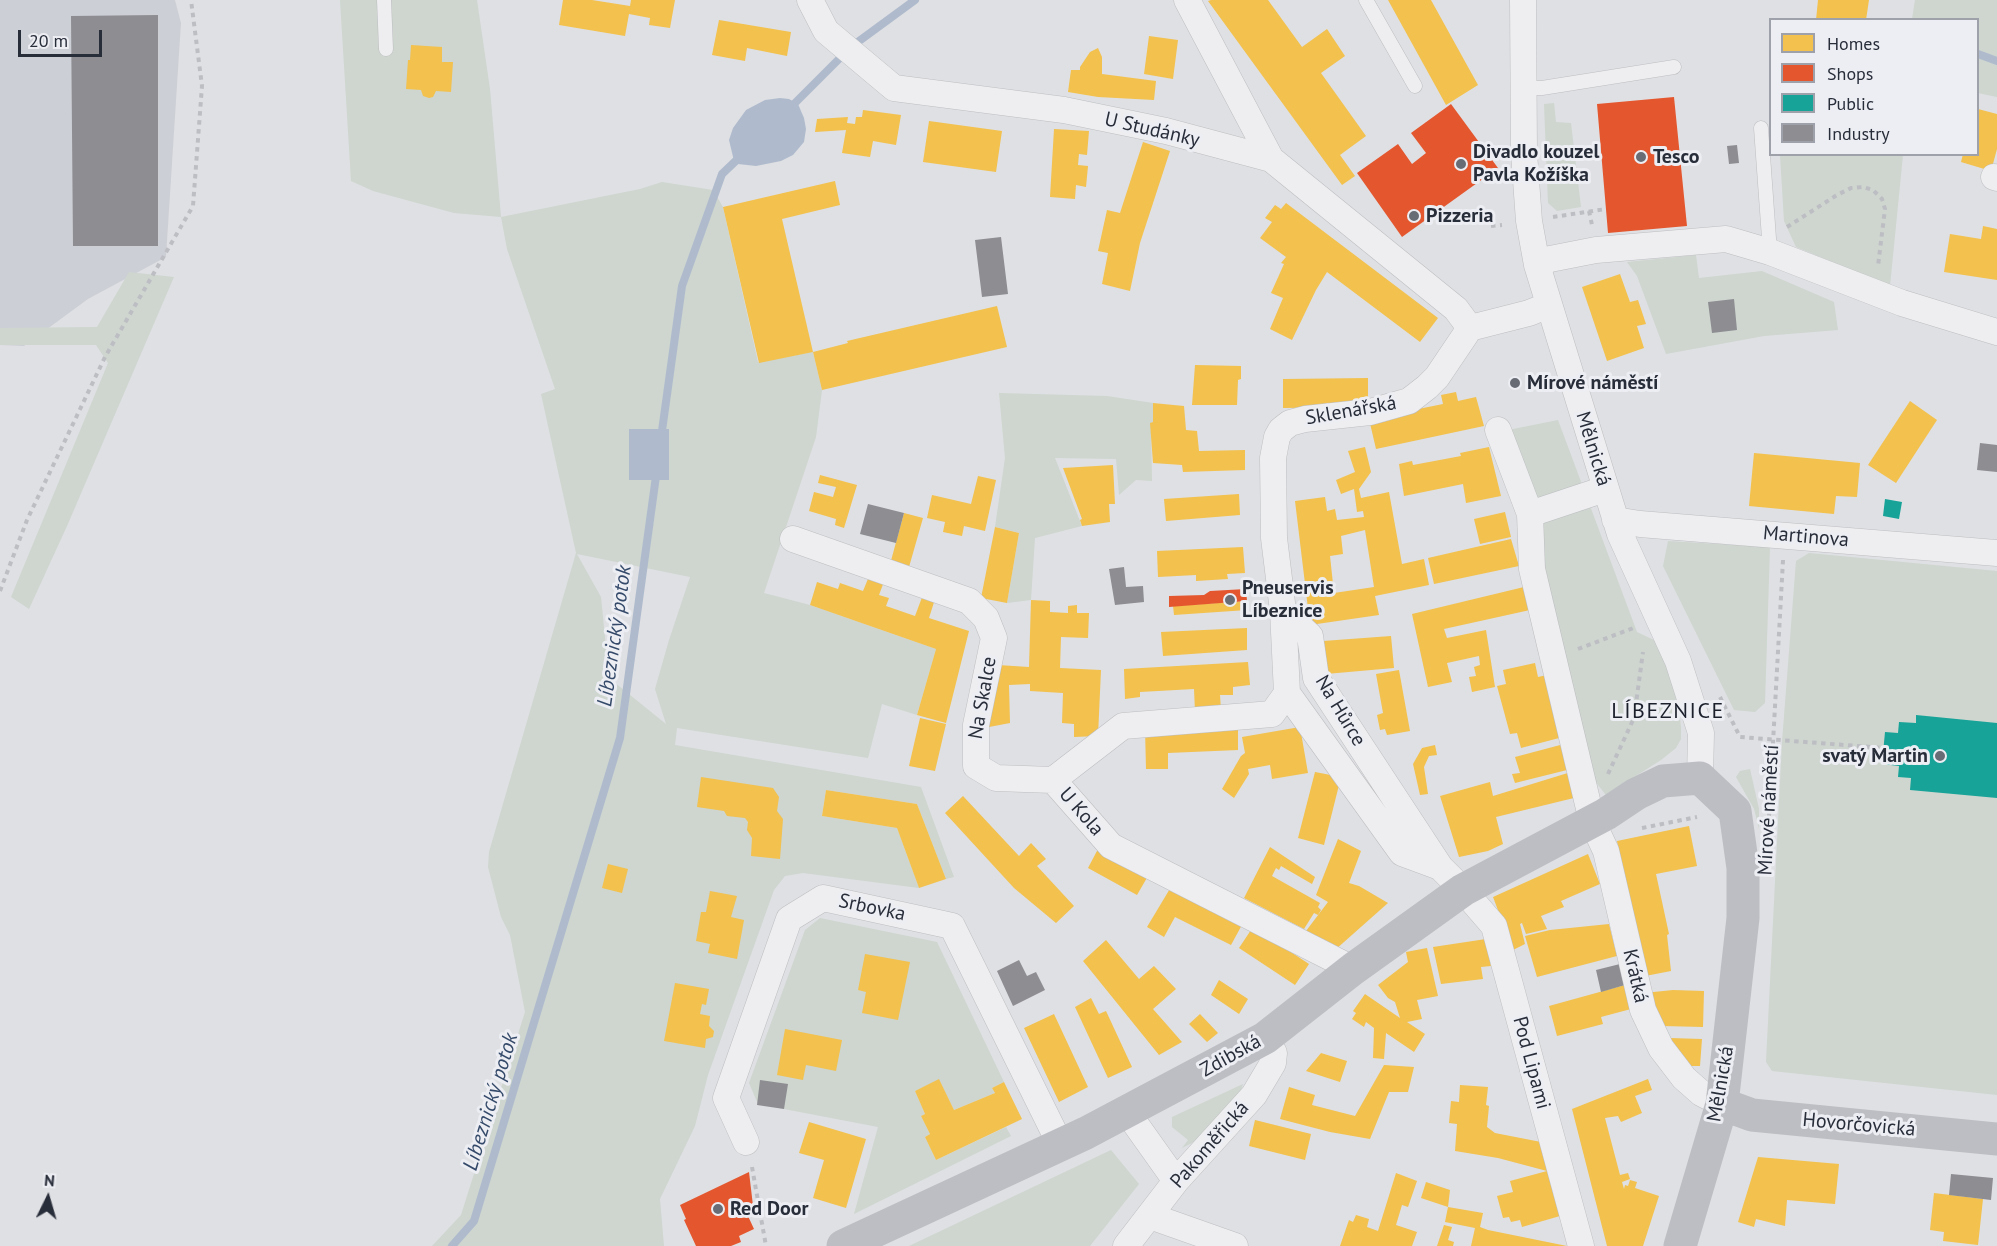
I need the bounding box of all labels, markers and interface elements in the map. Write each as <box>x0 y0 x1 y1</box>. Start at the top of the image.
scale bar <box>21 18 105 56</box>
legend <box>1769 18 1979 156</box>
text: 20 m <box>29 29 68 52</box>
text: Homes <box>1827 32 1880 55</box>
text: Shops <box>1827 62 1873 85</box>
text: Public <box>1827 92 1874 115</box>
street label: U Studánky <box>1102 107 1202 153</box>
text: Industry <box>1827 122 1890 145</box>
place label: Divadlo kouzel Pavla Kožíška <box>1473 140 1599 187</box>
place label: Tesco <box>1653 145 1699 169</box>
marker: Tesco <box>1634 150 1648 164</box>
marker: Divadlo kouzel Pavla Kožíška <box>1454 157 1468 171</box>
place label: Pizzeria <box>1426 204 1493 228</box>
marker: Pizzeria <box>1407 209 1421 223</box>
place label: Mírové náměstí <box>1527 371 1658 395</box>
marker: Mírové náměstí <box>1508 376 1522 390</box>
street label: Sklenářská <box>1304 391 1398 431</box>
street label: Mělnická <box>1570 409 1616 489</box>
street label: Martinova <box>1762 521 1850 553</box>
water label: Líbeznický potok <box>593 564 637 708</box>
place label: Pneuservis Líbeznice <box>1242 576 1334 623</box>
marker: Pneuservis Líbeznice <box>1223 593 1237 607</box>
street label: Na Skalce <box>964 655 1002 741</box>
street label: Na Hůrce <box>1310 671 1370 751</box>
district label: LÍBEZNICE <box>1611 699 1725 725</box>
street label: Mírové náměstí <box>1754 744 1784 876</box>
place label: svatý Martin <box>1822 744 1928 768</box>
marker: svatý Martin <box>1933 749 1947 763</box>
street label: U Kola <box>1054 783 1108 841</box>
street label: Srbovka <box>836 889 908 927</box>
street label: Krátká <box>1617 947 1653 1005</box>
street label: Pod Lipami <box>1507 1014 1555 1112</box>
water label: Líbeznický potok <box>458 1030 524 1174</box>
street label: Zdibská <box>1196 1030 1266 1082</box>
street label: Mělnická <box>1703 1044 1739 1124</box>
street label: Pakoměřická <box>1166 1097 1254 1193</box>
street label: Hovorčovická <box>1801 1108 1917 1142</box>
north arrow <box>18 1168 78 1228</box>
text: N <box>43 1170 56 1190</box>
place label: Red Door <box>730 1197 809 1221</box>
marker: Red Door <box>711 1202 725 1216</box>

